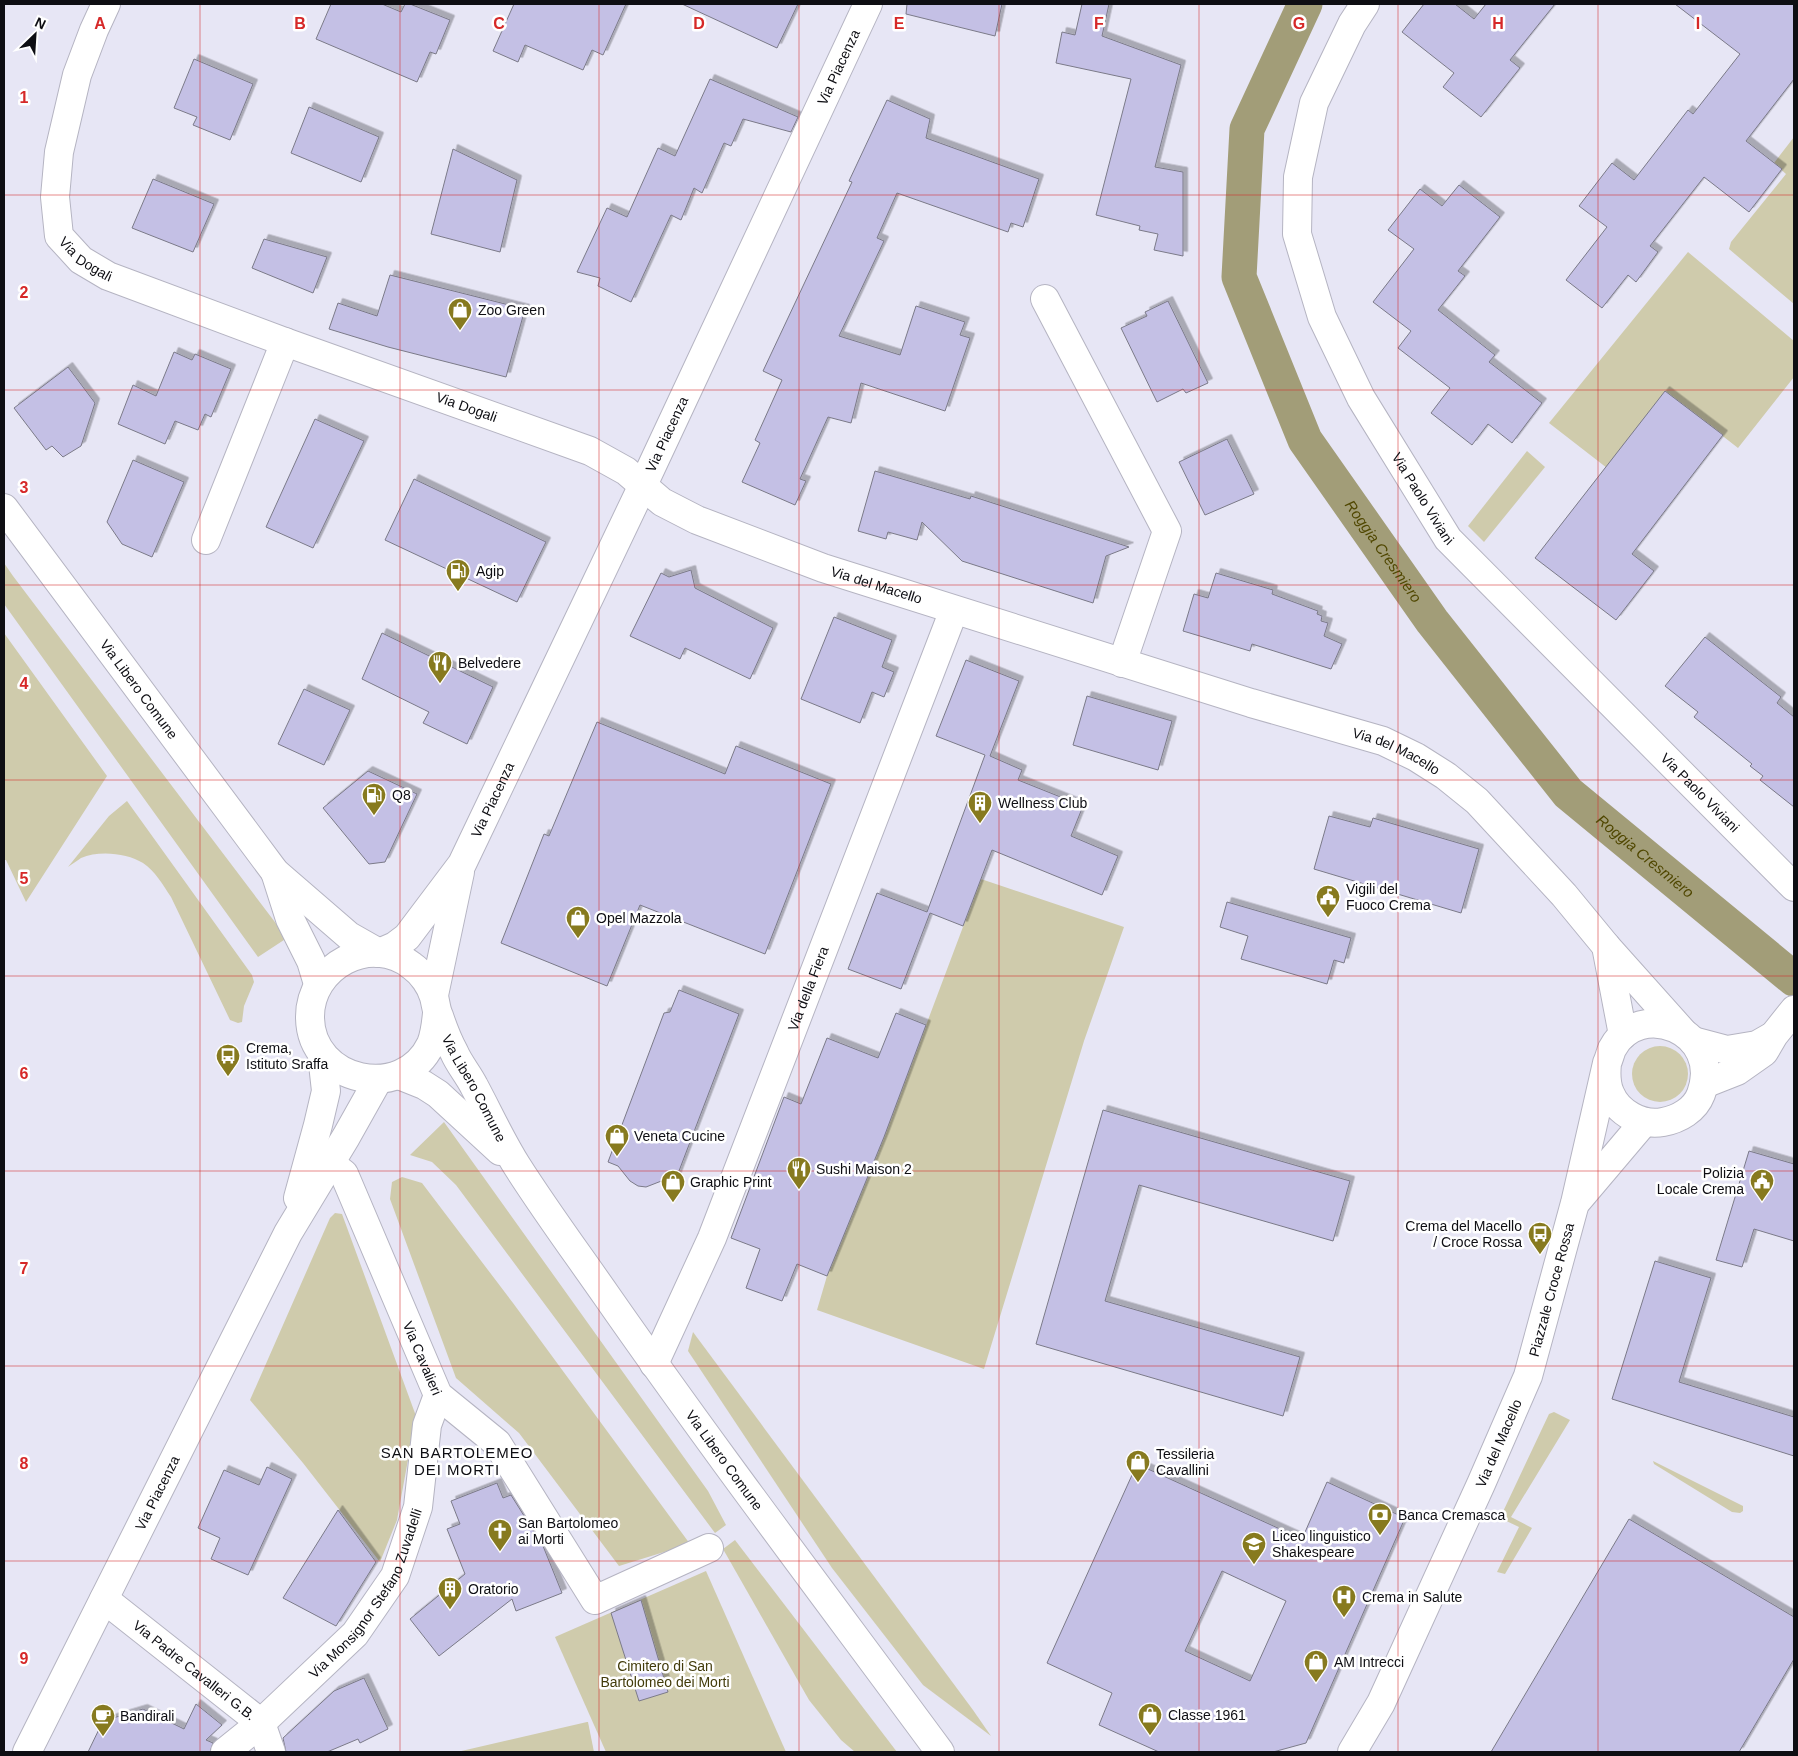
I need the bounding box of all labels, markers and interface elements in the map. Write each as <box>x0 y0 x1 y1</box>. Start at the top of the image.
north arrow <box>10 10 60 60</box>
text: N <box>33 14 48 33</box>
text: A <box>94 15 106 32</box>
text: B <box>294 15 306 32</box>
text: C <box>493 15 505 32</box>
text: D <box>693 15 705 32</box>
text: E <box>894 15 905 32</box>
text: F <box>1094 15 1104 32</box>
text: G <box>1293 15 1305 32</box>
text: H <box>1492 15 1504 32</box>
text: I <box>1696 15 1700 32</box>
street label: Via Piacenza <box>814 27 863 108</box>
text: 1 <box>20 89 29 106</box>
street label: Via Dogali <box>56 234 114 285</box>
text: 2 <box>20 284 29 301</box>
shop icon: Zoo Green <box>447 297 473 331</box>
place label: Zoo Green <box>478 302 545 318</box>
street label: Via Dogali <box>434 389 499 425</box>
street label: Via Piacenza <box>642 394 691 474</box>
street label: Via Paolo Viviani <box>1389 450 1457 548</box>
text: 3 <box>20 479 29 496</box>
water label: Roggia Cresmiero <box>1342 497 1425 606</box>
fuel station icon: Agip <box>445 558 471 592</box>
place label: Agip <box>476 563 504 579</box>
street label: Via del Macello <box>829 563 924 607</box>
street label: Via Libero Comune <box>97 636 181 742</box>
restaurant icon: Belvedere <box>427 650 453 684</box>
place label: Belvedere <box>458 655 521 671</box>
text: 4 <box>20 675 29 692</box>
street label: Via del Macello <box>1351 725 1443 778</box>
street label: Via Paolo Viviani <box>1657 750 1743 835</box>
street label: Via Piacenza <box>468 759 518 840</box>
fuel station icon: Q8 <box>361 782 387 816</box>
place label: Q8 <box>392 787 411 803</box>
building icon: Wellness Club <box>967 790 993 824</box>
place label: Wellness Club <box>998 795 1087 811</box>
water label: Roggia Cresmiero <box>1593 811 1697 901</box>
text: 5 <box>20 870 29 887</box>
place label: Vigili del Fuoco Crema <box>1346 881 1431 913</box>
public building icon: Vigili del Fuoco Crema <box>1315 884 1341 918</box>
shop icon: Opel Mazzola <box>565 905 591 939</box>
place label: Opel Mazzola <box>596 910 682 926</box>
street label: Via della Fiera <box>785 944 832 1033</box>
street label: Via Libero Comune <box>439 1032 509 1145</box>
place label: Crema, Istituto Sraffa <box>246 1040 328 1072</box>
bus stop icon: Crema, Istituto Sraffa <box>215 1043 241 1077</box>
text: 6 <box>20 1065 29 1082</box>
shop icon: Veneta Cucine <box>604 1123 630 1157</box>
place label: Veneta Cucine <box>634 1128 725 1144</box>
restaurant icon: Sushi Maison 2 <box>786 1156 812 1190</box>
place label: Sushi Maison 2 <box>816 1161 912 1177</box>
place label: Polizia Locale Crema <box>1657 1165 1744 1197</box>
public building icon: Polizia Locale Crema <box>1749 1168 1775 1202</box>
shop icon: Graphic Print <box>660 1169 686 1203</box>
place label: Graphic Print <box>690 1174 772 1190</box>
place label: Crema del Macello / Croce Rossa <box>1405 1218 1522 1250</box>
street label: Piazzale Croce Rossa <box>1526 1221 1577 1358</box>
bus stop icon: Crema del Macello / Croce Rossa <box>1527 1221 1553 1255</box>
text: 7 <box>20 1260 29 1277</box>
street label: Via Cavalieri <box>400 1319 445 1397</box>
street label: Via del Macello <box>1472 1397 1525 1490</box>
street label: Via Libero Comune <box>683 1407 766 1513</box>
district label: SAN BARTOLEMEO DEI MORTI <box>381 1444 533 1478</box>
place label: Tessileria Cavallini <box>1156 1446 1215 1478</box>
shop icon: Tessileria Cavallini <box>1125 1449 1151 1483</box>
street label: Via Piacenza <box>132 1453 183 1533</box>
text: 8 <box>20 1455 29 1472</box>
bank icon: Banca Cremasca <box>1367 1502 1393 1536</box>
street label: Via Monsignor Stefano Zuvadelli <box>306 1506 425 1681</box>
place label: Banca Cremasca <box>1398 1507 1506 1523</box>
place label: San Bartolomeo ai Morti <box>518 1515 619 1547</box>
church icon: San Bartolomeo ai Morti <box>487 1518 513 1552</box>
place label: Liceo linguistico Shakespeare <box>1272 1528 1371 1560</box>
school or university icon: Liceo linguistico Shakespeare <box>1241 1531 1267 1565</box>
building icon: Oratorio <box>437 1576 463 1610</box>
place label: Oratorio <box>468 1581 519 1597</box>
hospital icon: Crema in Salute <box>1331 1584 1357 1618</box>
place label: Crema in Salute <box>1362 1589 1463 1605</box>
street label: Via Padre Cavalleri G.B. <box>130 1617 259 1724</box>
shop icon: AM Intrecci <box>1303 1649 1329 1683</box>
text: 9 <box>20 1650 29 1667</box>
place label: AM Intrecci <box>1334 1654 1404 1670</box>
park label: Cimitero di San Bartolomeo dei Morti <box>600 1658 730 1690</box>
shop icon: Classe 1961 <box>1137 1702 1163 1736</box>
cafe icon: Bandirali <box>90 1703 116 1737</box>
place label: Classe 1961 <box>1168 1707 1246 1723</box>
place label: Bandirali <box>120 1708 174 1724</box>

